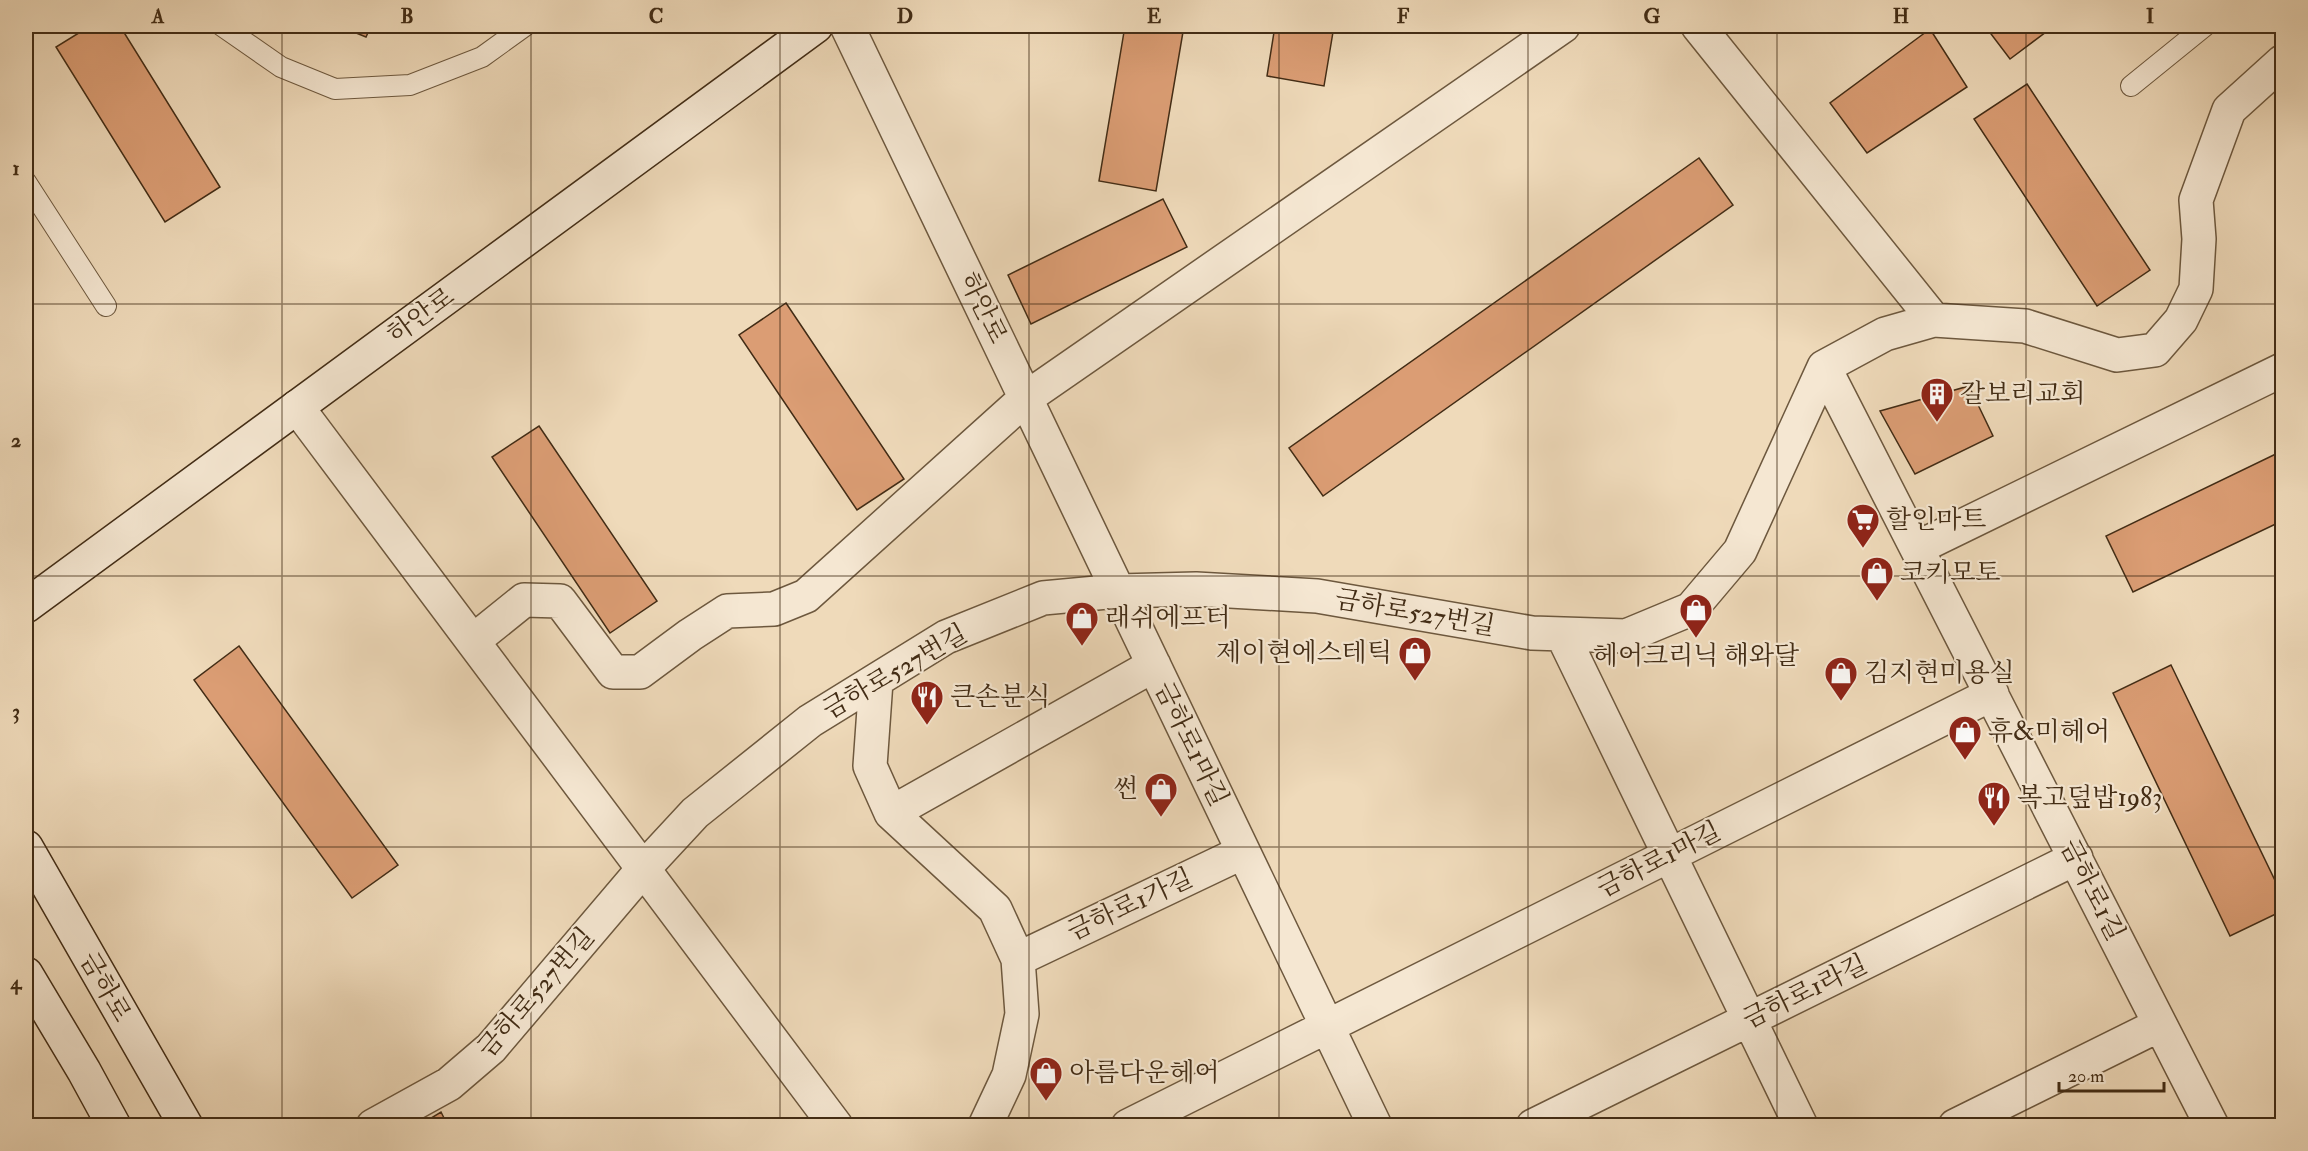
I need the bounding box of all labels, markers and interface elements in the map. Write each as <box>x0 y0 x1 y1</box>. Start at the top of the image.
text: A <box>151 4 165 29</box>
text: B <box>400 4 414 29</box>
text: C <box>649 4 663 29</box>
text: D <box>897 4 913 29</box>
text: E <box>1147 4 1162 29</box>
text: F <box>1397 4 1410 29</box>
text: G <box>1644 4 1661 29</box>
text: H <box>1893 4 1909 29</box>
text: I <box>2146 4 2154 29</box>
text: 1 <box>12 156 20 181</box>
street label: 하안로 <box>952 267 1014 349</box>
street label: 하안로 <box>381 281 461 351</box>
building icon: 갈보리교회 <box>1919 376 1955 423</box>
place label: 갈보리교회 <box>1960 378 2086 410</box>
text: 2 <box>11 428 21 453</box>
supermarket icon: 할인마트 <box>1845 502 1881 549</box>
place label: 할인마트 <box>1886 504 1986 536</box>
shop icon: 코키모토 <box>1859 555 1895 602</box>
place label: 코키모토 <box>1900 557 2000 589</box>
street label: 금하로527번길 <box>1332 583 1498 643</box>
shop icon: 헤어크리닉 해와달 <box>1678 592 1714 639</box>
shop icon: 래쉬에프터 <box>1064 600 1100 647</box>
place label: 래쉬에프터 <box>1105 602 1231 634</box>
street label: 금하로527번길 <box>817 618 973 726</box>
shop icon: 제이현에스테틱 <box>1397 635 1433 682</box>
place label: 제이현에스테틱 <box>1216 637 1392 669</box>
place label: 헤어크리닉 해와달 <box>1593 640 1799 672</box>
shop icon: 김지현미용실 <box>1823 655 1859 702</box>
place label: 김지현미용실 <box>1864 657 2015 689</box>
street label: 금하로1마길 <box>1147 676 1235 812</box>
restaurant icon: 큰손분식 <box>909 679 945 726</box>
place label: 큰손분식 <box>950 681 1050 713</box>
text: 3 <box>12 699 20 724</box>
shop icon: 휴&미헤어 <box>1947 714 1983 761</box>
place label: 휴&미헤어 <box>1988 716 2110 748</box>
shop icon: 썬 <box>1143 771 1179 818</box>
place label: 썬 <box>1113 773 1138 805</box>
restaurant icon: 복고덮밥1983 <box>1976 780 2012 827</box>
place label: 복고덮밥1983 <box>2017 782 2162 814</box>
street label: 금하로1마길 <box>1592 815 1726 905</box>
street label: 금하로1길 <box>2053 834 2131 946</box>
street label: 금하로1가길 <box>1062 862 1198 948</box>
street label: 금하로527번길 <box>471 921 601 1065</box>
street label: 금하로 <box>72 946 138 1028</box>
street label: 금하로1라길 <box>1737 948 1873 1036</box>
text: 4 <box>10 970 23 995</box>
shop icon: 아름다운헤어 <box>1028 1055 1064 1102</box>
scale bar <box>2059 1055 2164 1093</box>
place label: 아름다운헤어 <box>1069 1057 1220 1089</box>
text: 20 m <box>2068 1065 2104 1088</box>

